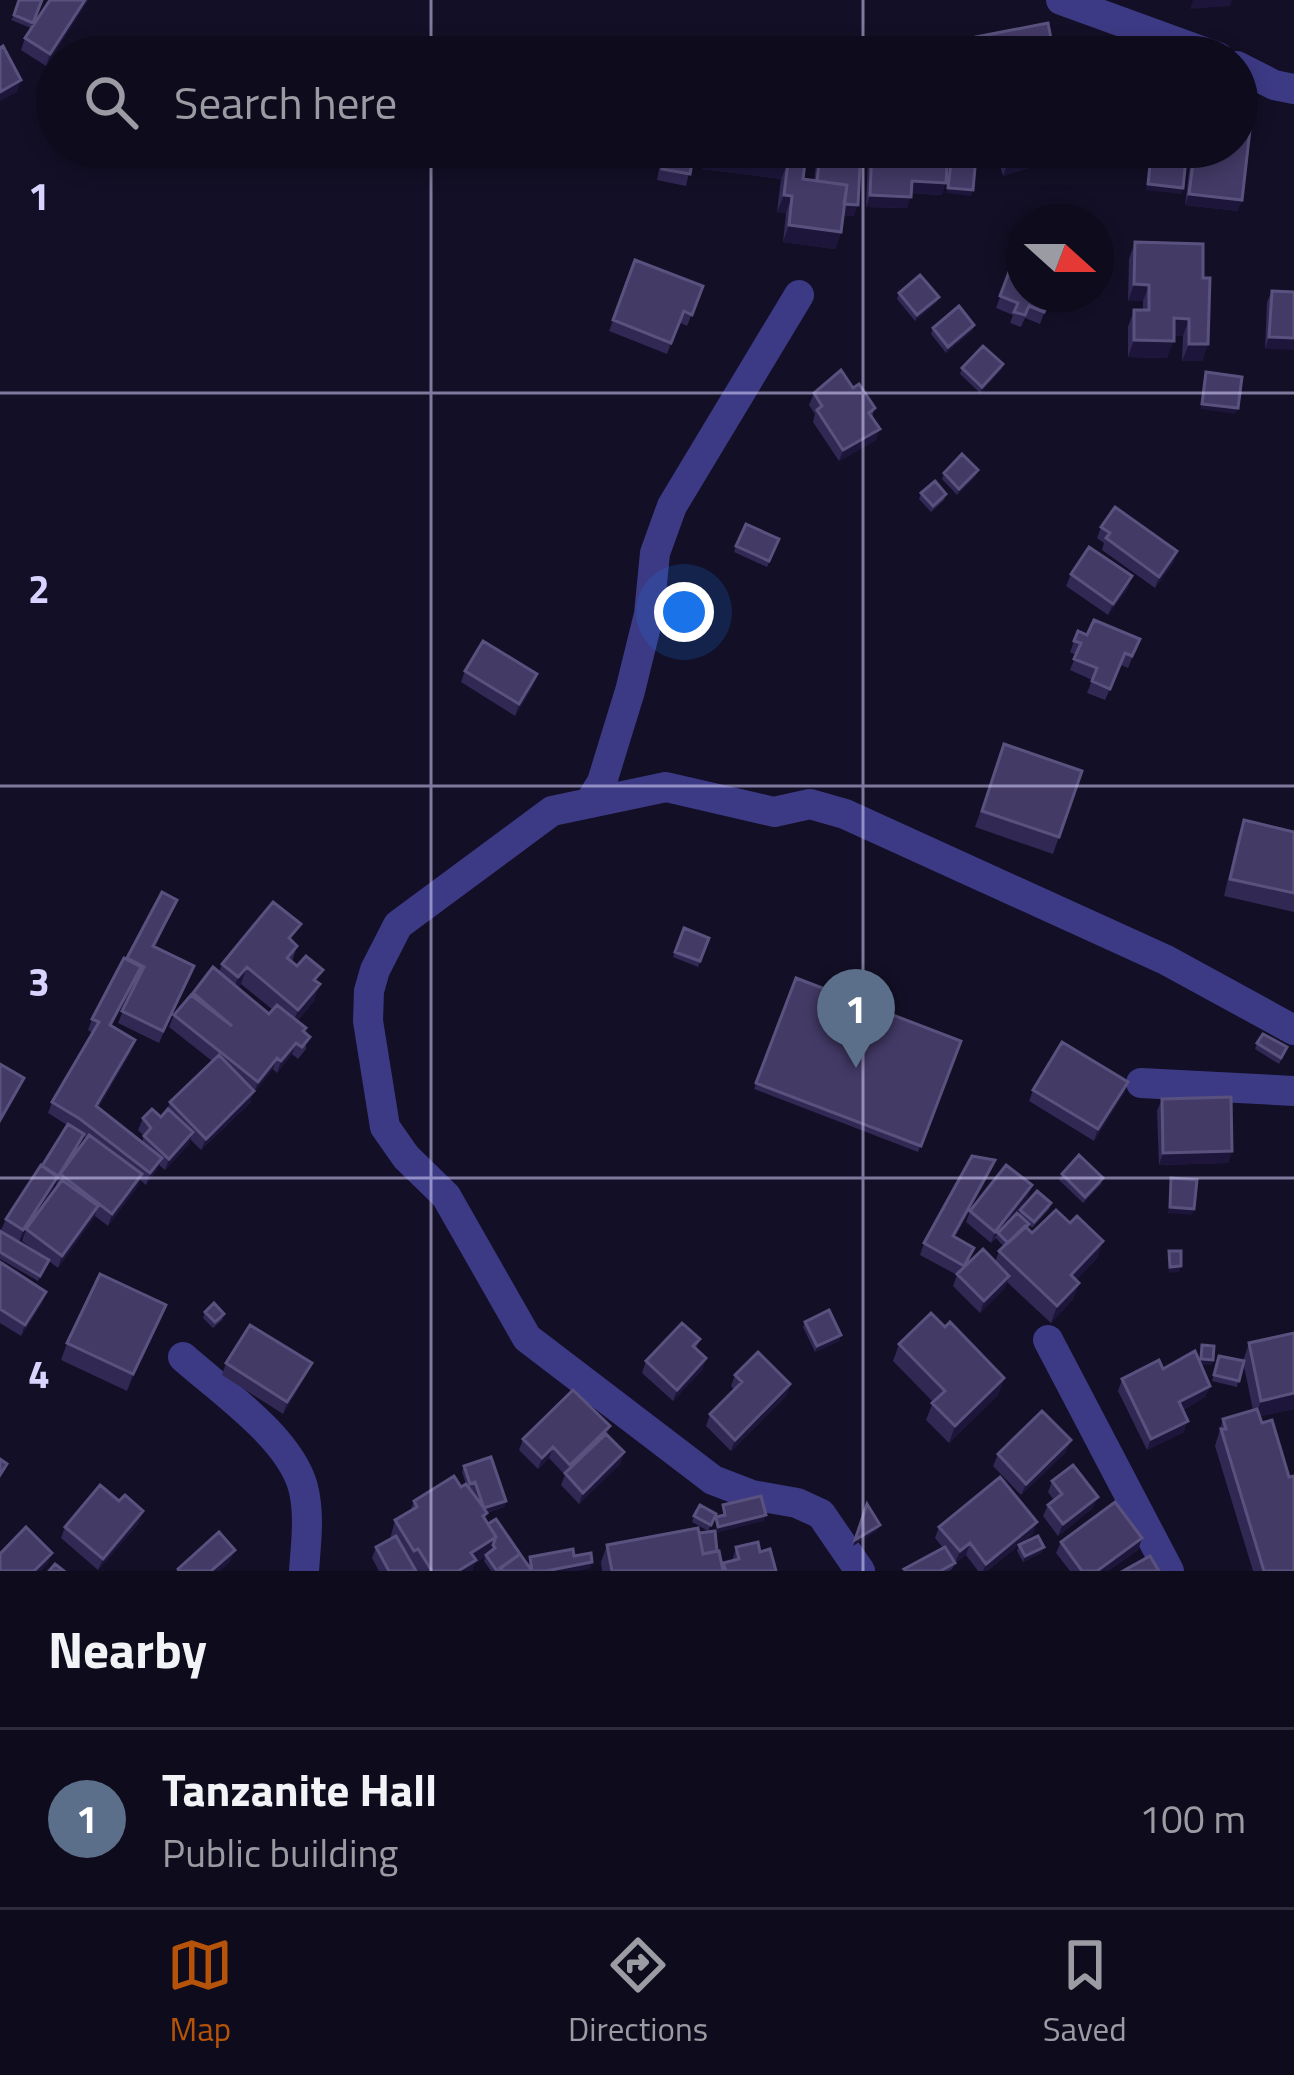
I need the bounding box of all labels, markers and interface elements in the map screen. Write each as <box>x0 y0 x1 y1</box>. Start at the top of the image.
search box <box>36 36 1258 168</box>
text: Search here <box>174 68 397 136</box>
icon: search <box>78 69 144 135</box>
text: 1 <box>28 166 50 225</box>
north arrow <box>1006 204 1114 312</box>
text: 2 <box>28 559 50 618</box>
your location <box>654 582 714 642</box>
text: 3 <box>28 952 50 1011</box>
pin: 1 <box>817 969 895 1068</box>
text: 4 <box>28 1344 50 1403</box>
text: Nearby <box>48 1610 207 1688</box>
text: Tanzanite Hall <box>162 1755 437 1823</box>
text: 1 <box>76 1789 98 1848</box>
text: 100 m <box>1139 1789 1246 1848</box>
text: Public building <box>162 1823 398 1882</box>
tab: Map <box>167 1932 233 2054</box>
tab: Directions <box>568 1932 708 2054</box>
tab: Saved <box>1043 1932 1127 2054</box>

